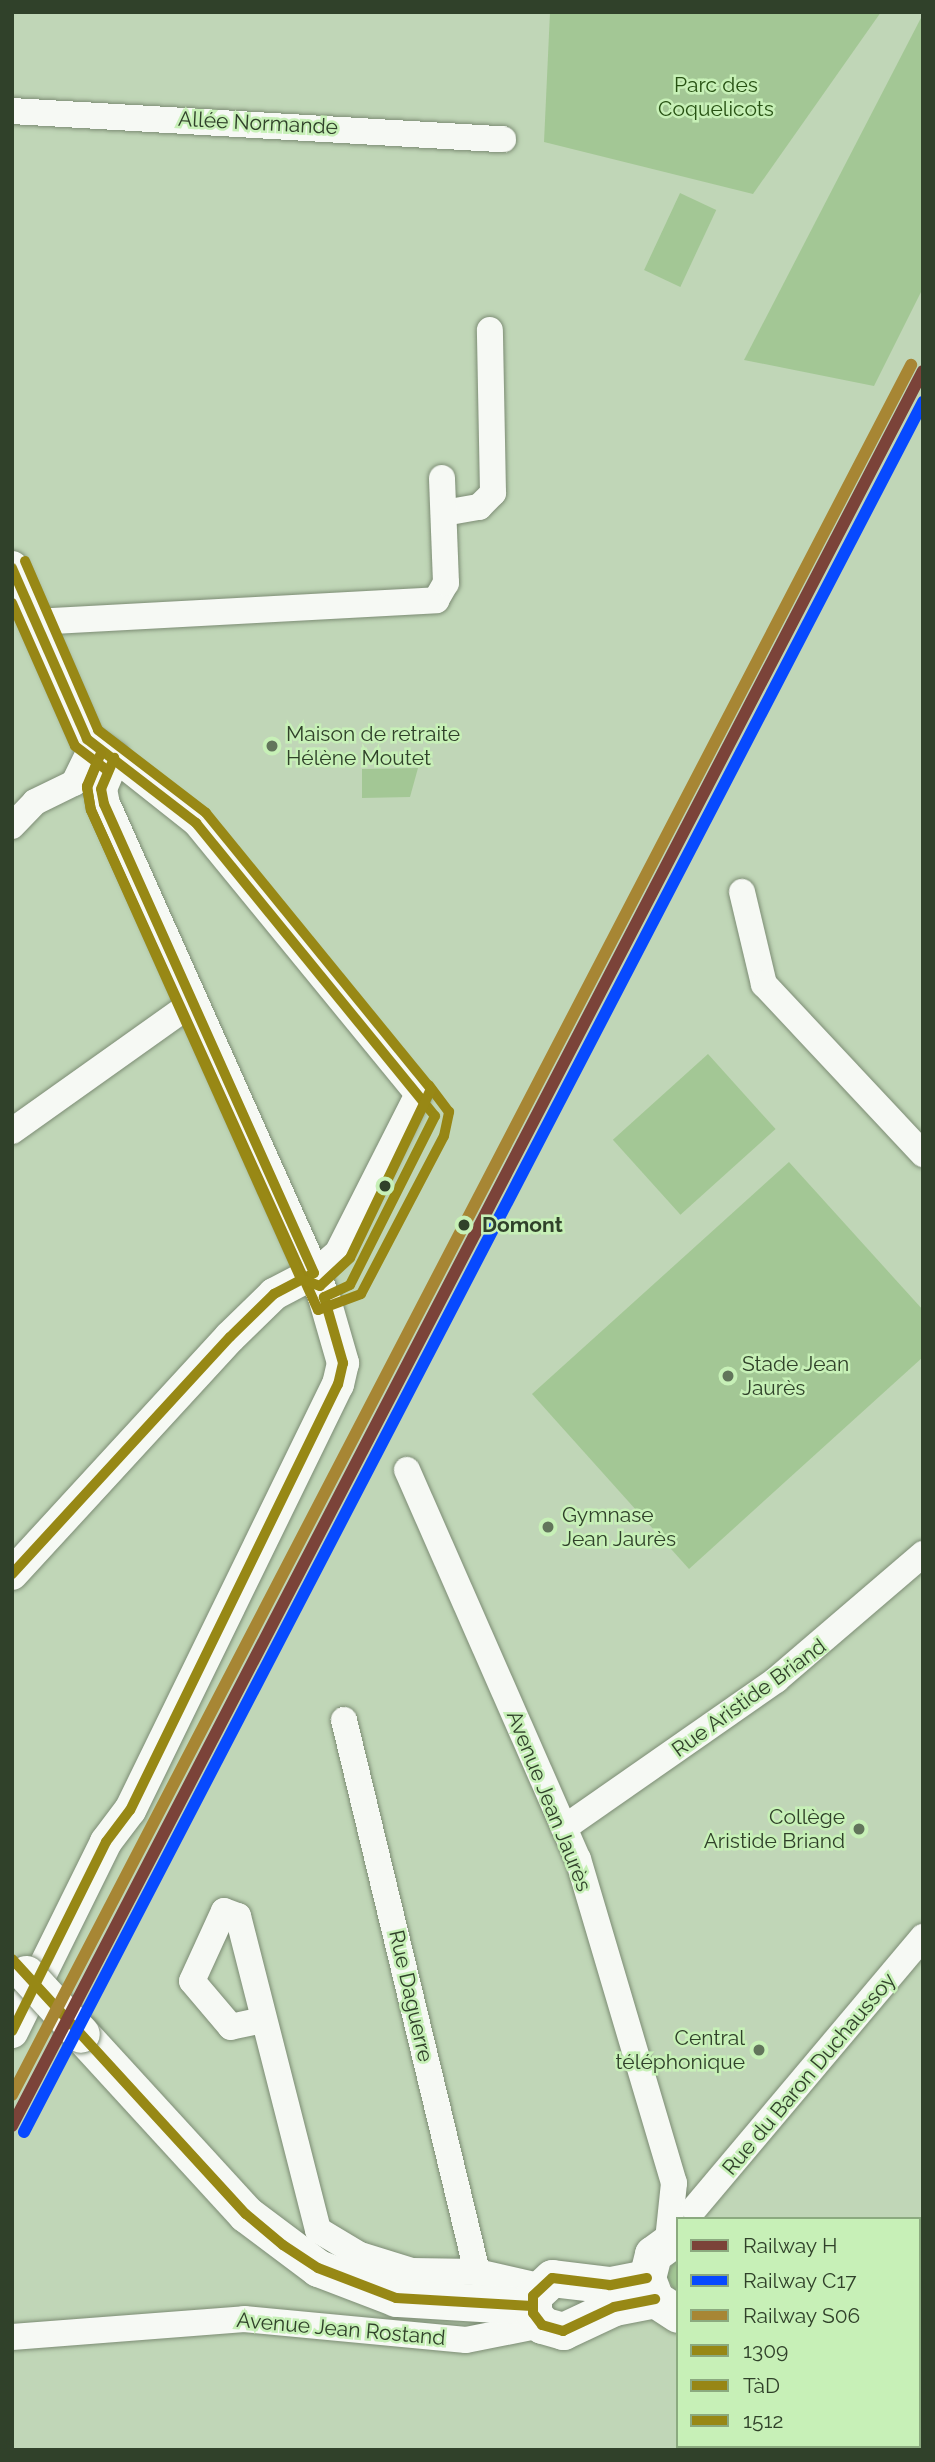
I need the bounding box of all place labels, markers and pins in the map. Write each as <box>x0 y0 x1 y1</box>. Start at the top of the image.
place label: Maison de retraite Hélène Moutet <box>286 721 460 771</box>
marker: Maison de retraite Hélène Moutet <box>264 738 280 754</box>
unlabelled marker <box>378 1179 392 1193</box>
place label: Domont <box>482 1212 563 1238</box>
marker: Domont <box>452 1213 476 1237</box>
place label: Stade Jean Jaurès <box>742 1351 850 1401</box>
marker: Stade Jean Jaurès <box>720 1368 736 1384</box>
place label: Gymnase Jean Jaurès <box>562 1502 677 1552</box>
marker: Gymnase Jean Jaurès <box>540 1519 556 1535</box>
place label: Collège Aristide Briand <box>704 1804 845 1854</box>
marker: Collège Aristide Briand <box>851 1821 867 1837</box>
place label: Central téléphonique <box>616 2025 745 2075</box>
marker: Central téléphonique <box>751 2042 767 2058</box>

